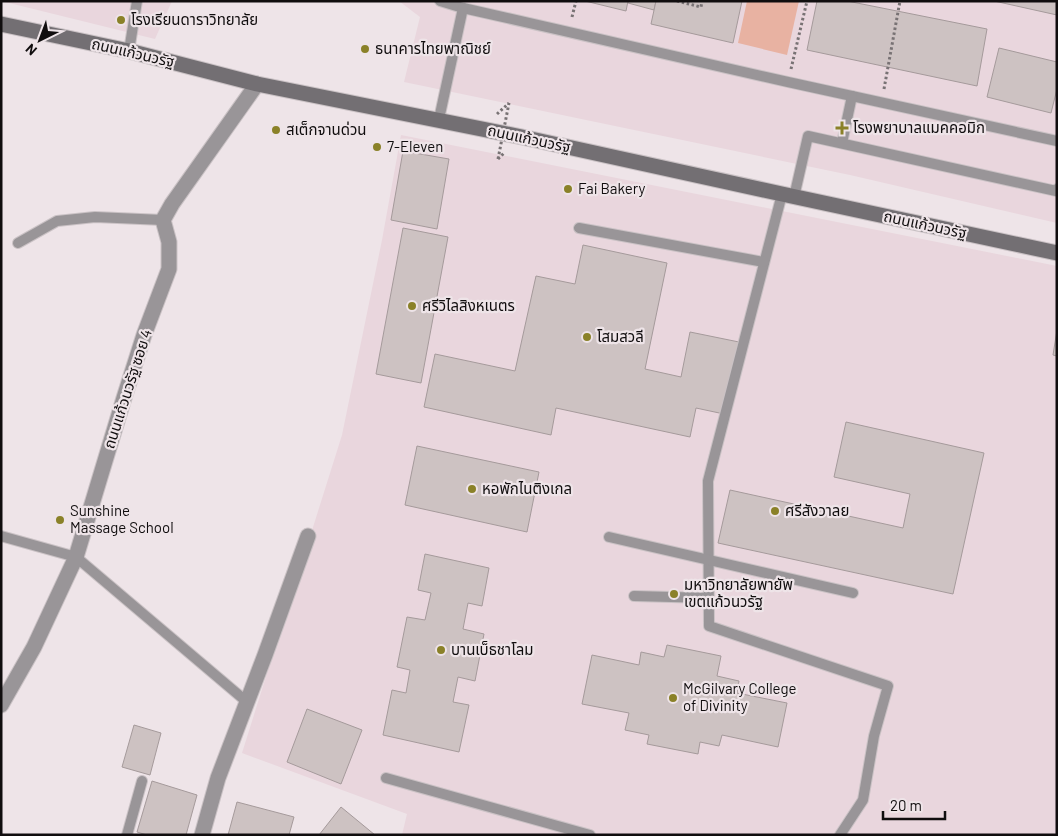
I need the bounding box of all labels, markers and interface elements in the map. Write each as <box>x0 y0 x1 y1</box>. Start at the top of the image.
place label: โรงเรียนดาราวิทยาลัย <box>131 10 258 28</box>
marker: โรงเรียนดาราวิทยาลัย <box>115 14 127 26</box>
north arrow <box>15 15 65 65</box>
street label: ถนนแก้วนวรัฐ <box>90 34 176 70</box>
place label: ธนาคารไทยพาณิชย์ <box>375 39 491 57</box>
text: N <box>22 41 40 59</box>
marker: ธนาคารไทยพาณิชย์ <box>359 43 371 55</box>
place label: โรงพยาบาลแมคคอมิก <box>853 118 985 136</box>
place label: สเต็กจานด่วน <box>286 120 366 138</box>
street label: ถนนแก้วนวรัฐ <box>486 120 572 156</box>
marker: โรงพยาบาลแมคคอมิก <box>835 121 849 135</box>
marker: สเต็กจานด่วน <box>270 124 282 136</box>
place label: 7-Eleven <box>387 137 443 155</box>
marker: 7-Eleven <box>371 141 383 153</box>
place label: Fai Bakery <box>578 179 646 197</box>
marker: Fai Bakery <box>562 183 574 195</box>
street label: ถนนแก้วนวรัฐ <box>882 206 968 242</box>
place label: ศรีวิไลสิงหเนตร <box>422 296 515 314</box>
marker: ศรีวิไลสิงหเนตร <box>406 300 418 312</box>
street label: ถนนแก้วนวรัฐ ซอย 4 <box>99 327 155 451</box>
place label: โสมสวลี <box>597 327 644 345</box>
marker: โสมสวลี <box>581 331 593 343</box>
place label: หอพักไนติงเกล <box>482 479 572 497</box>
marker: หอพักไนติงเกล <box>466 483 478 495</box>
place label: Sunshine Massage School <box>70 501 174 536</box>
place label: ศรีสังวาลย <box>785 501 849 519</box>
marker: ศรีสังวาลย <box>769 505 781 517</box>
marker: Sunshine Massage School <box>54 514 66 526</box>
place label: มหาวิทยาลัยพายัพ เขตแก้วนวรัฐ <box>684 575 793 610</box>
marker: มหาวิทยาลัยพายัพ เขตแก้วนวรัฐ <box>668 588 680 600</box>
place label: บานเบ็ธชาโลม <box>451 640 533 658</box>
marker: บานเบ็ธชาโลม <box>435 644 447 656</box>
place label: McGilvary College of Divinity <box>683 679 797 714</box>
marker: McGilvary College of Divinity <box>667 692 679 704</box>
scale bar <box>883 788 946 820</box>
text: 20 m <box>890 796 922 814</box>

